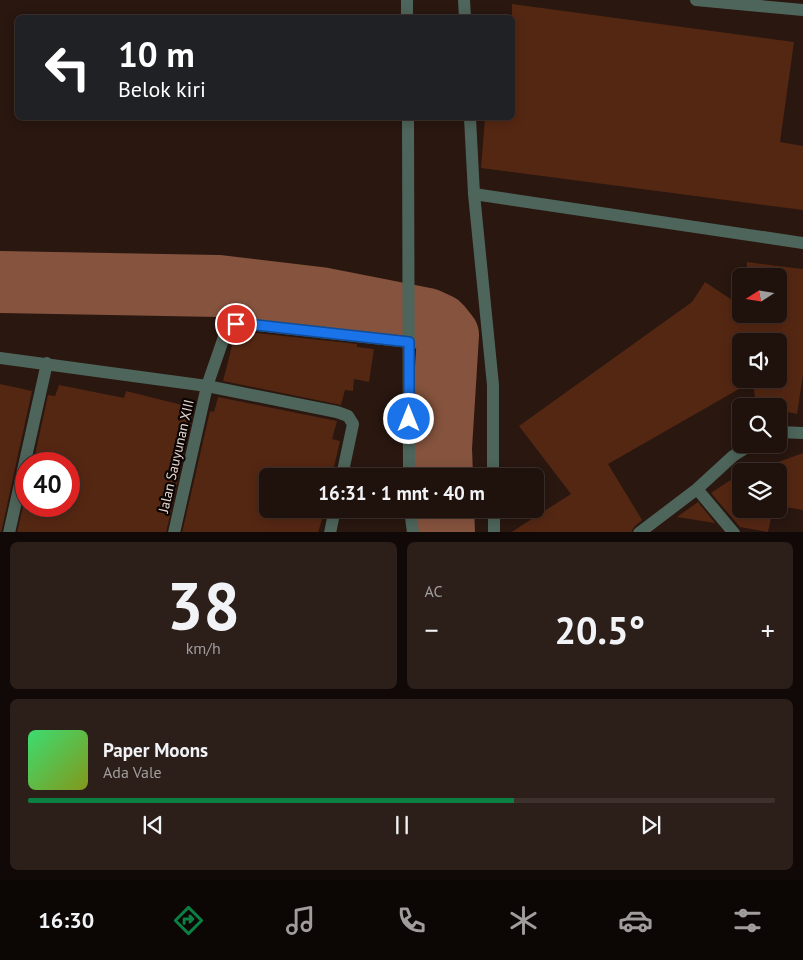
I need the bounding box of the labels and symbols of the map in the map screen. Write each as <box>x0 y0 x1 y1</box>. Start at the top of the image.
north arrow <box>732 268 788 322</box>
pin <box>215 303 257 345</box>
position arrow <box>382 392 434 444</box>
street label: Jalan Sauyunan XIII <box>154 398 198 515</box>
speed limit sign: 40 <box>15 452 80 517</box>

